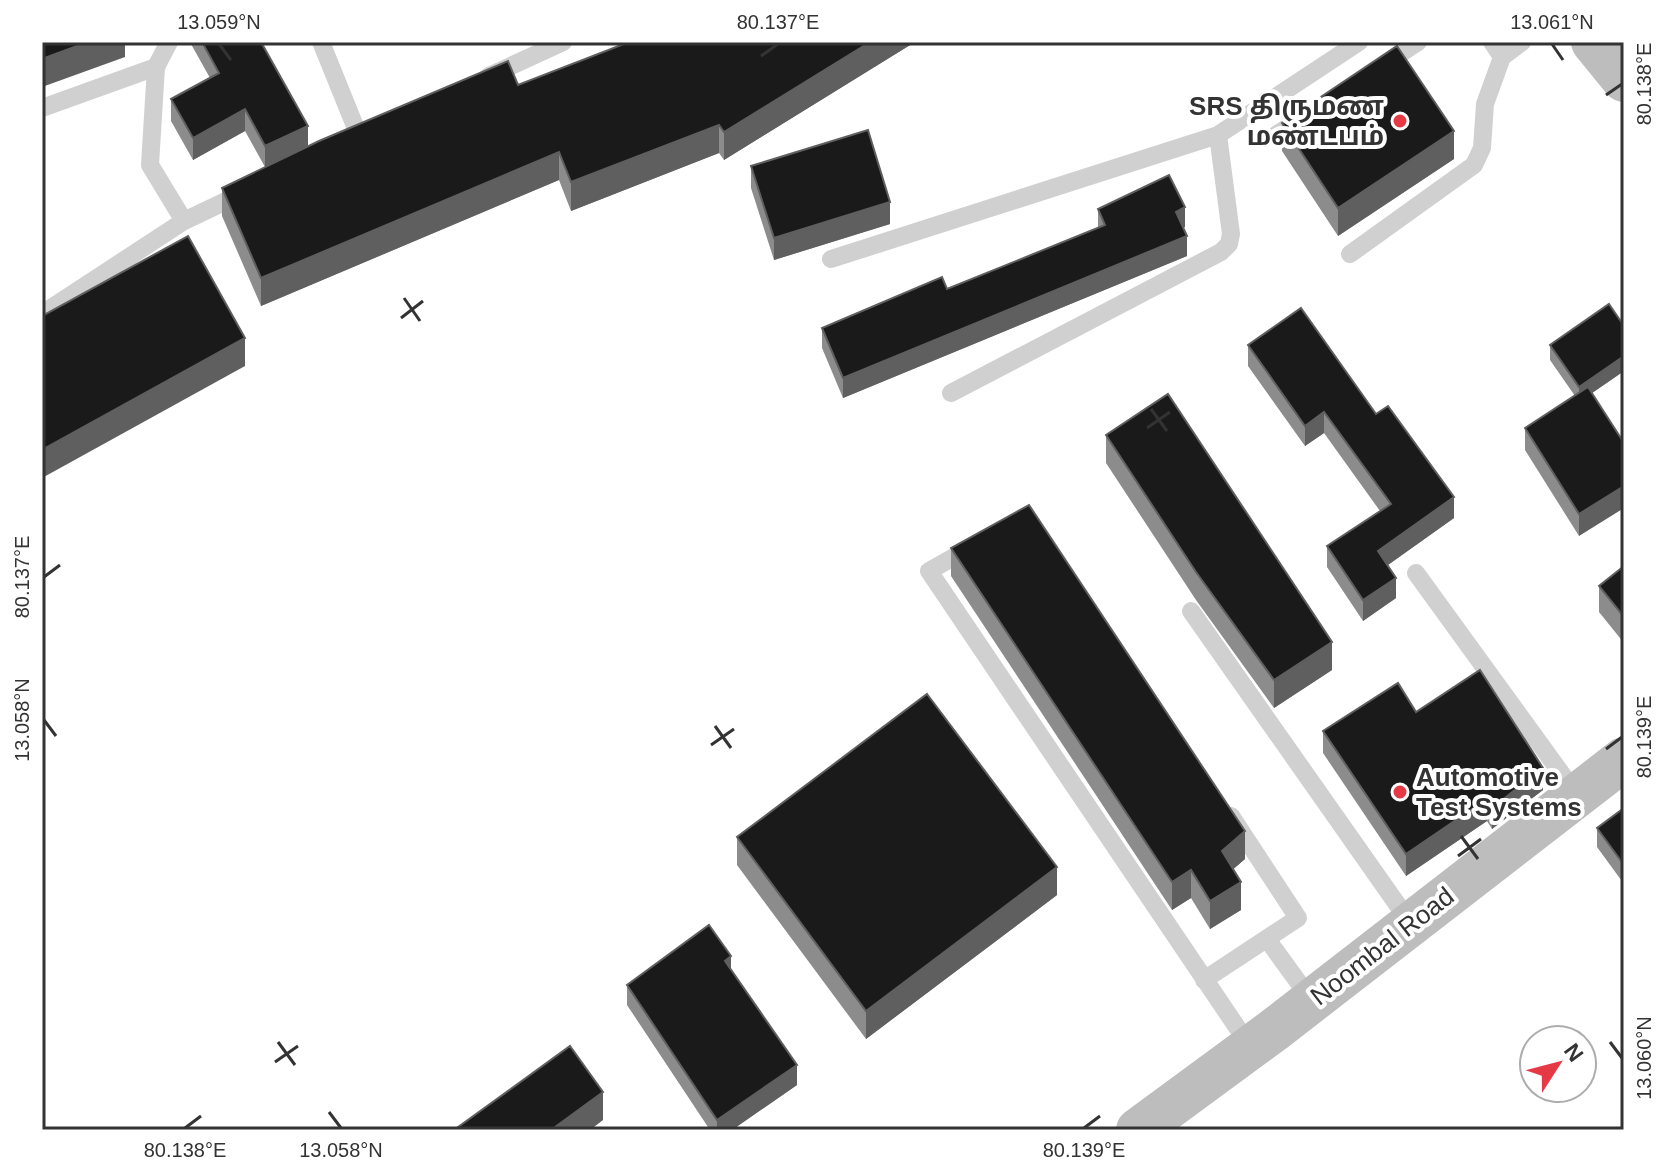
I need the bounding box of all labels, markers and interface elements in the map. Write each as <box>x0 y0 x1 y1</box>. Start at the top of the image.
text: 13.059°N <box>177 11 261 33</box>
text: 80.137°E <box>737 11 819 33</box>
text: 13.061°N <box>1510 11 1594 33</box>
text: 80.138°E <box>1633 43 1655 125</box>
place label: SRS திருமண மண்டபம் <box>1189 91 1384 151</box>
marker: SRS திருமண மண்டபம் <box>1391 112 1409 130</box>
text: 80.137°E <box>11 536 33 618</box>
text: 13.058°N <box>11 678 33 762</box>
text: 80.139°E <box>1633 696 1655 778</box>
place label: Automotive Test Systems <box>1416 762 1582 822</box>
marker: Automotive Test Systems <box>1391 783 1409 801</box>
street label: Noombal Road <box>1304 881 1460 1011</box>
text: 13.060°N <box>1633 1016 1655 1100</box>
north arrow <box>1518 1024 1598 1104</box>
text: N <box>1559 1039 1589 1066</box>
text: 80.138°E <box>144 1139 226 1161</box>
text: 13.058°N <box>299 1139 383 1161</box>
text: 80.139°E <box>1043 1139 1125 1161</box>

